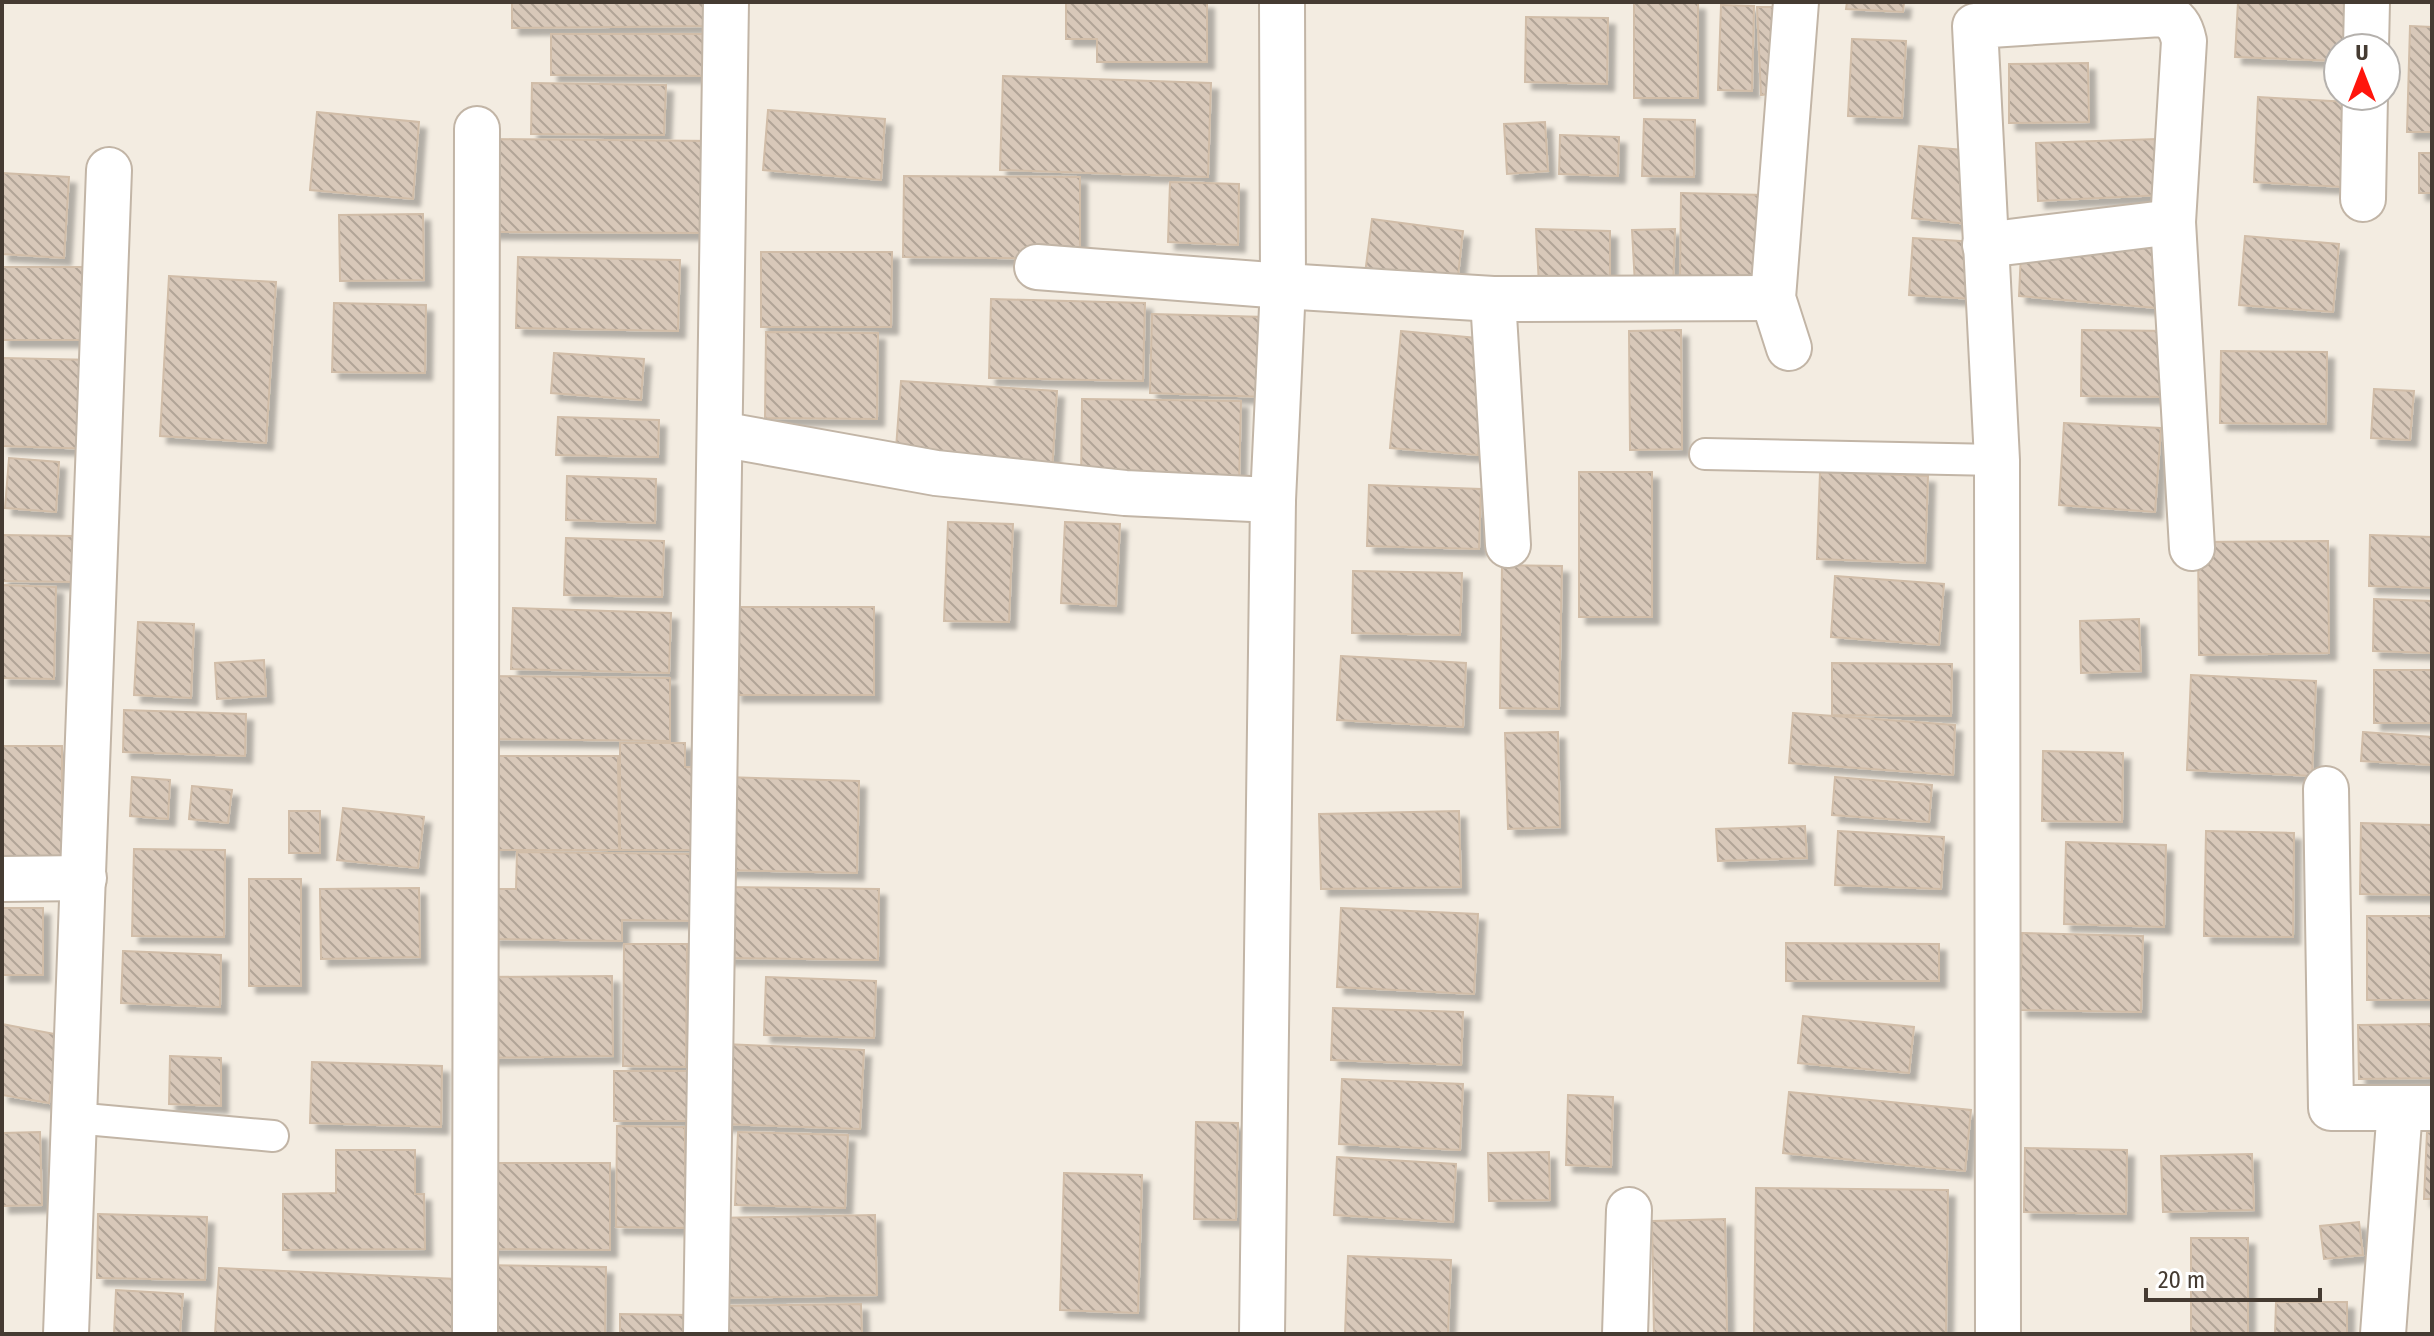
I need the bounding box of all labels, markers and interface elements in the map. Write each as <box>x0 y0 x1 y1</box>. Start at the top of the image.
north arrow <box>2322 32 2402 112</box>
text: U <box>2356 39 2368 66</box>
scale bar <box>2146 1252 2320 1302</box>
text: 20 m <box>2158 1266 2205 1294</box>

